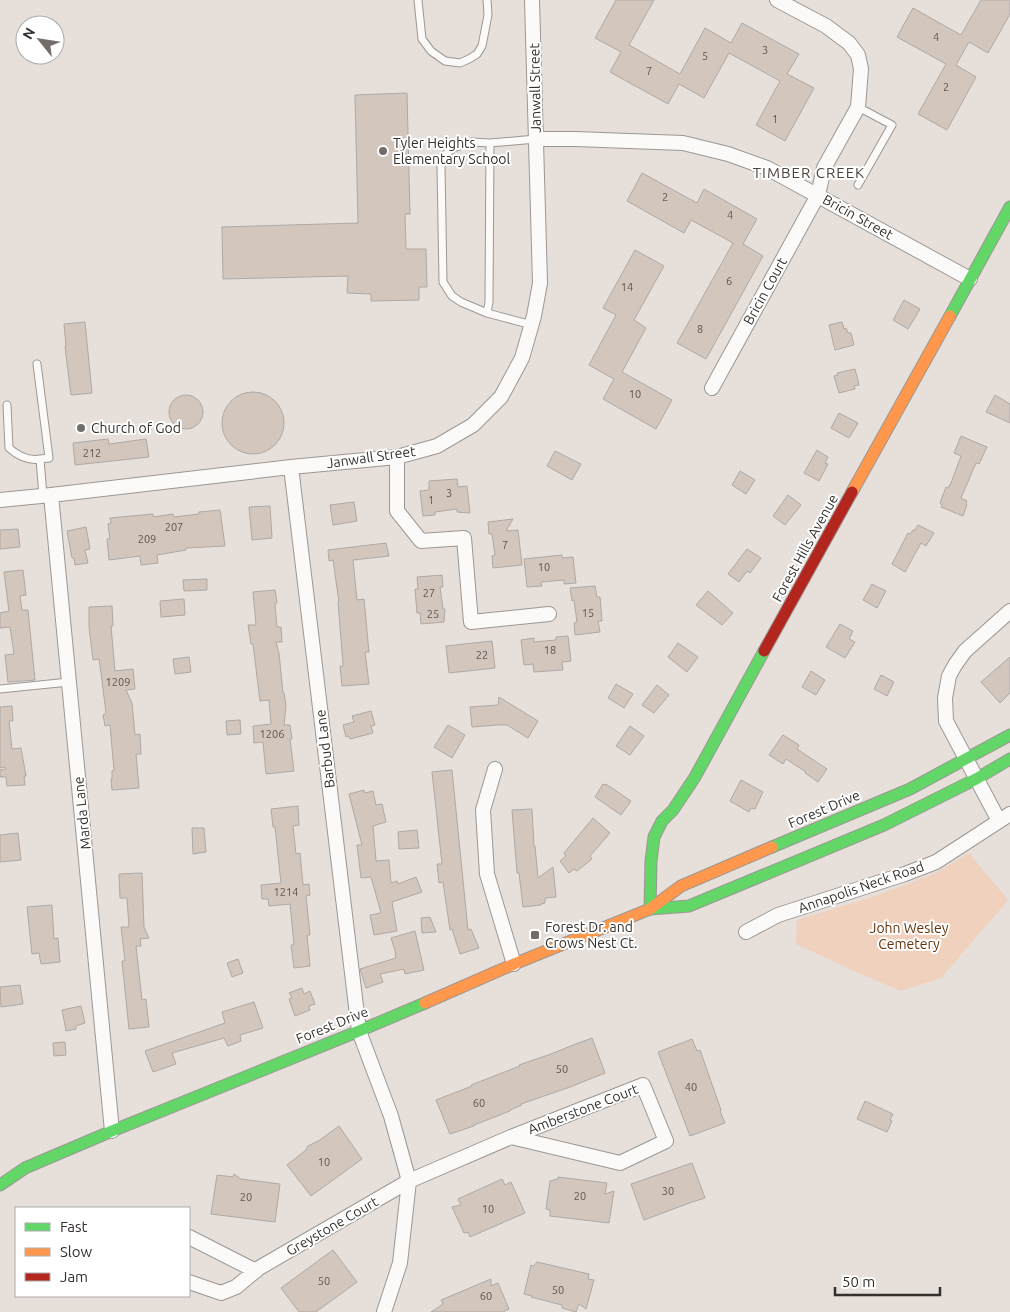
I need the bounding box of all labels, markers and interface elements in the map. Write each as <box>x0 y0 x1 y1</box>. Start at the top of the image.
north arrow <box>15 15 65 65</box>
text: N <box>19 25 38 42</box>
house number: 4 <box>933 31 939 43</box>
street label: Janwall Street <box>526 43 544 133</box>
house number: 3 <box>762 44 768 56</box>
house number: 5 <box>702 50 708 62</box>
house number: 7 <box>646 65 652 77</box>
house number: 2 <box>943 81 949 93</box>
house number: 1 <box>772 113 778 125</box>
place label: Tyler Heights Elementary School <box>393 135 511 167</box>
marker: Tyler Heights Elementary School <box>377 145 389 157</box>
district label: TIMBER CREEK <box>753 164 865 181</box>
house number: 2 <box>662 191 668 203</box>
street label: Bricin Street <box>820 191 896 243</box>
house number: 4 <box>727 209 733 221</box>
street label: Bricin Court <box>740 254 790 327</box>
house number: 6 <box>726 275 732 287</box>
house number: 14 <box>621 281 633 293</box>
house number: 8 <box>697 323 703 335</box>
house number: 10 <box>629 388 641 400</box>
place label: Church of God <box>91 420 181 436</box>
marker: Church of God <box>75 422 87 434</box>
street label: Janwall Street <box>325 443 417 471</box>
house number: 212 <box>83 447 101 459</box>
house number: 3 <box>446 487 452 499</box>
street label: Forest Hills Avenue <box>769 492 841 604</box>
house number: 1 <box>428 494 434 506</box>
house number: 207 <box>165 521 183 533</box>
house number: 209 <box>138 533 156 545</box>
house number: 7 <box>502 539 508 551</box>
house number: 10 <box>538 561 550 573</box>
house number: 27 <box>423 587 435 599</box>
house number: 15 <box>582 607 594 619</box>
house number: 25 <box>427 608 439 620</box>
house number: 18 <box>544 644 556 656</box>
house number: 22 <box>476 649 488 661</box>
house number: 1209 <box>106 676 130 688</box>
street label: Barbud Lane <box>312 709 338 789</box>
house number: 1206 <box>260 728 284 740</box>
street label: Marda Lane <box>70 776 94 850</box>
street label: Forest Drive <box>786 787 862 831</box>
street label: Annapolis Neck Road <box>796 858 926 916</box>
house number: 1214 <box>274 886 298 898</box>
place label: Forest Dr. and Crows Nest Ct. <box>545 919 637 951</box>
park label: John Wesley Cemetery <box>870 920 949 952</box>
marker: Forest Dr. and Crows Nest Ct. <box>529 929 541 941</box>
street label: Forest Drive <box>294 1003 370 1047</box>
house number: 50 <box>556 1063 568 1075</box>
street label: Amberstone Court <box>526 1080 641 1137</box>
house number: 40 <box>685 1081 697 1093</box>
house number: 60 <box>473 1097 485 1109</box>
house number: 10 <box>318 1156 330 1168</box>
house number: 30 <box>662 1185 674 1197</box>
house number: 20 <box>574 1190 586 1202</box>
house number: 20 <box>240 1191 252 1203</box>
street label: Greystone Court <box>283 1193 381 1259</box>
house number: 10 <box>482 1203 494 1215</box>
legend <box>15 1207 190 1297</box>
text: Fast <box>60 1218 88 1235</box>
text: Slow <box>60 1243 93 1260</box>
scale bar <box>835 1264 940 1296</box>
text: Jam <box>60 1268 88 1285</box>
text: 50 m <box>842 1273 875 1290</box>
house number: 50 <box>318 1275 330 1287</box>
house number: 50 <box>552 1284 564 1296</box>
house number: 60 <box>480 1290 492 1302</box>

